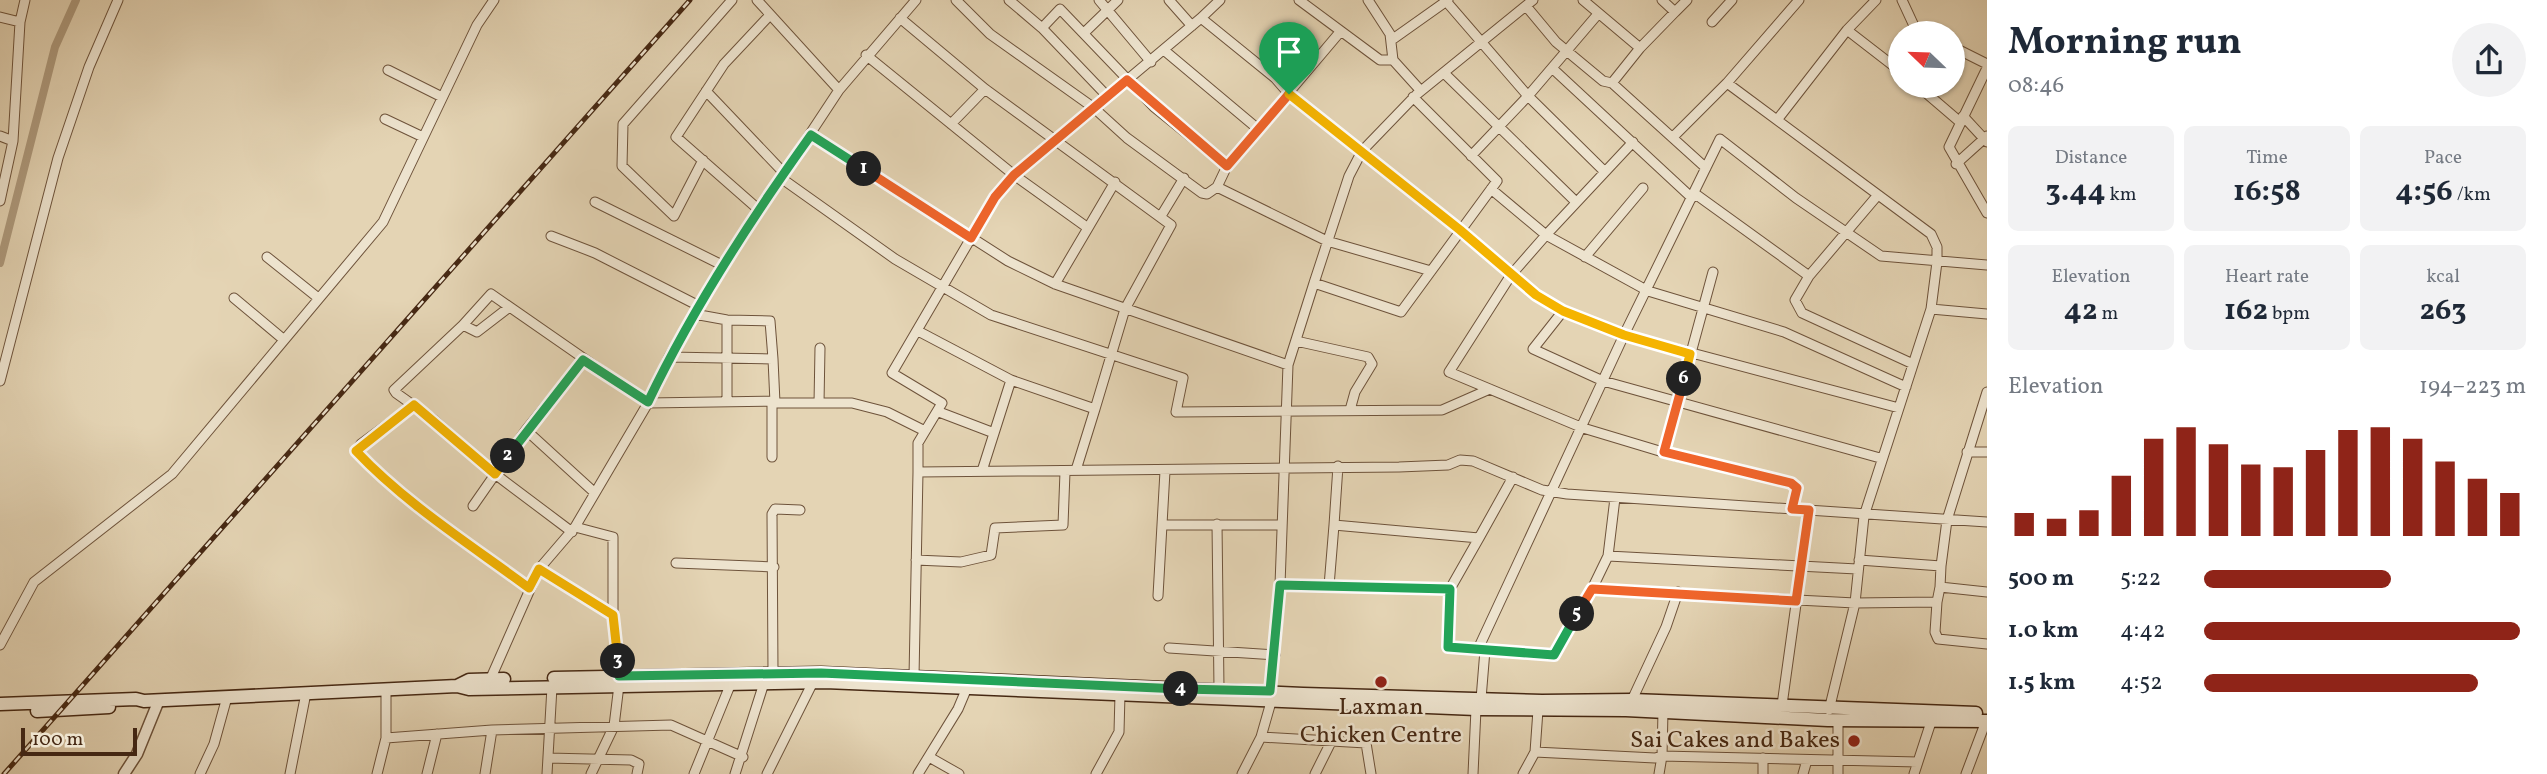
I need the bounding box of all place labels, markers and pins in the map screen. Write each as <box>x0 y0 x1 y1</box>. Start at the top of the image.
pin <box>1259 22 1319 94</box>
pin: 1 <box>846 152 882 186</box>
pin: 6 <box>1666 362 1702 396</box>
pin: 2 <box>490 438 526 474</box>
pin: 5 <box>1560 596 1594 632</box>
pin: 3 <box>600 644 636 678</box>
pin: 4 <box>1164 672 1198 706</box>
marker: Laxman Chicken Centre <box>1373 674 1389 690</box>
place label: Laxman Chicken Centre <box>1300 691 1462 753</box>
place label: Sai Cakes and Bakes <box>1630 724 1840 758</box>
marker: Sai Cakes and Bakes <box>1846 733 1862 749</box>

